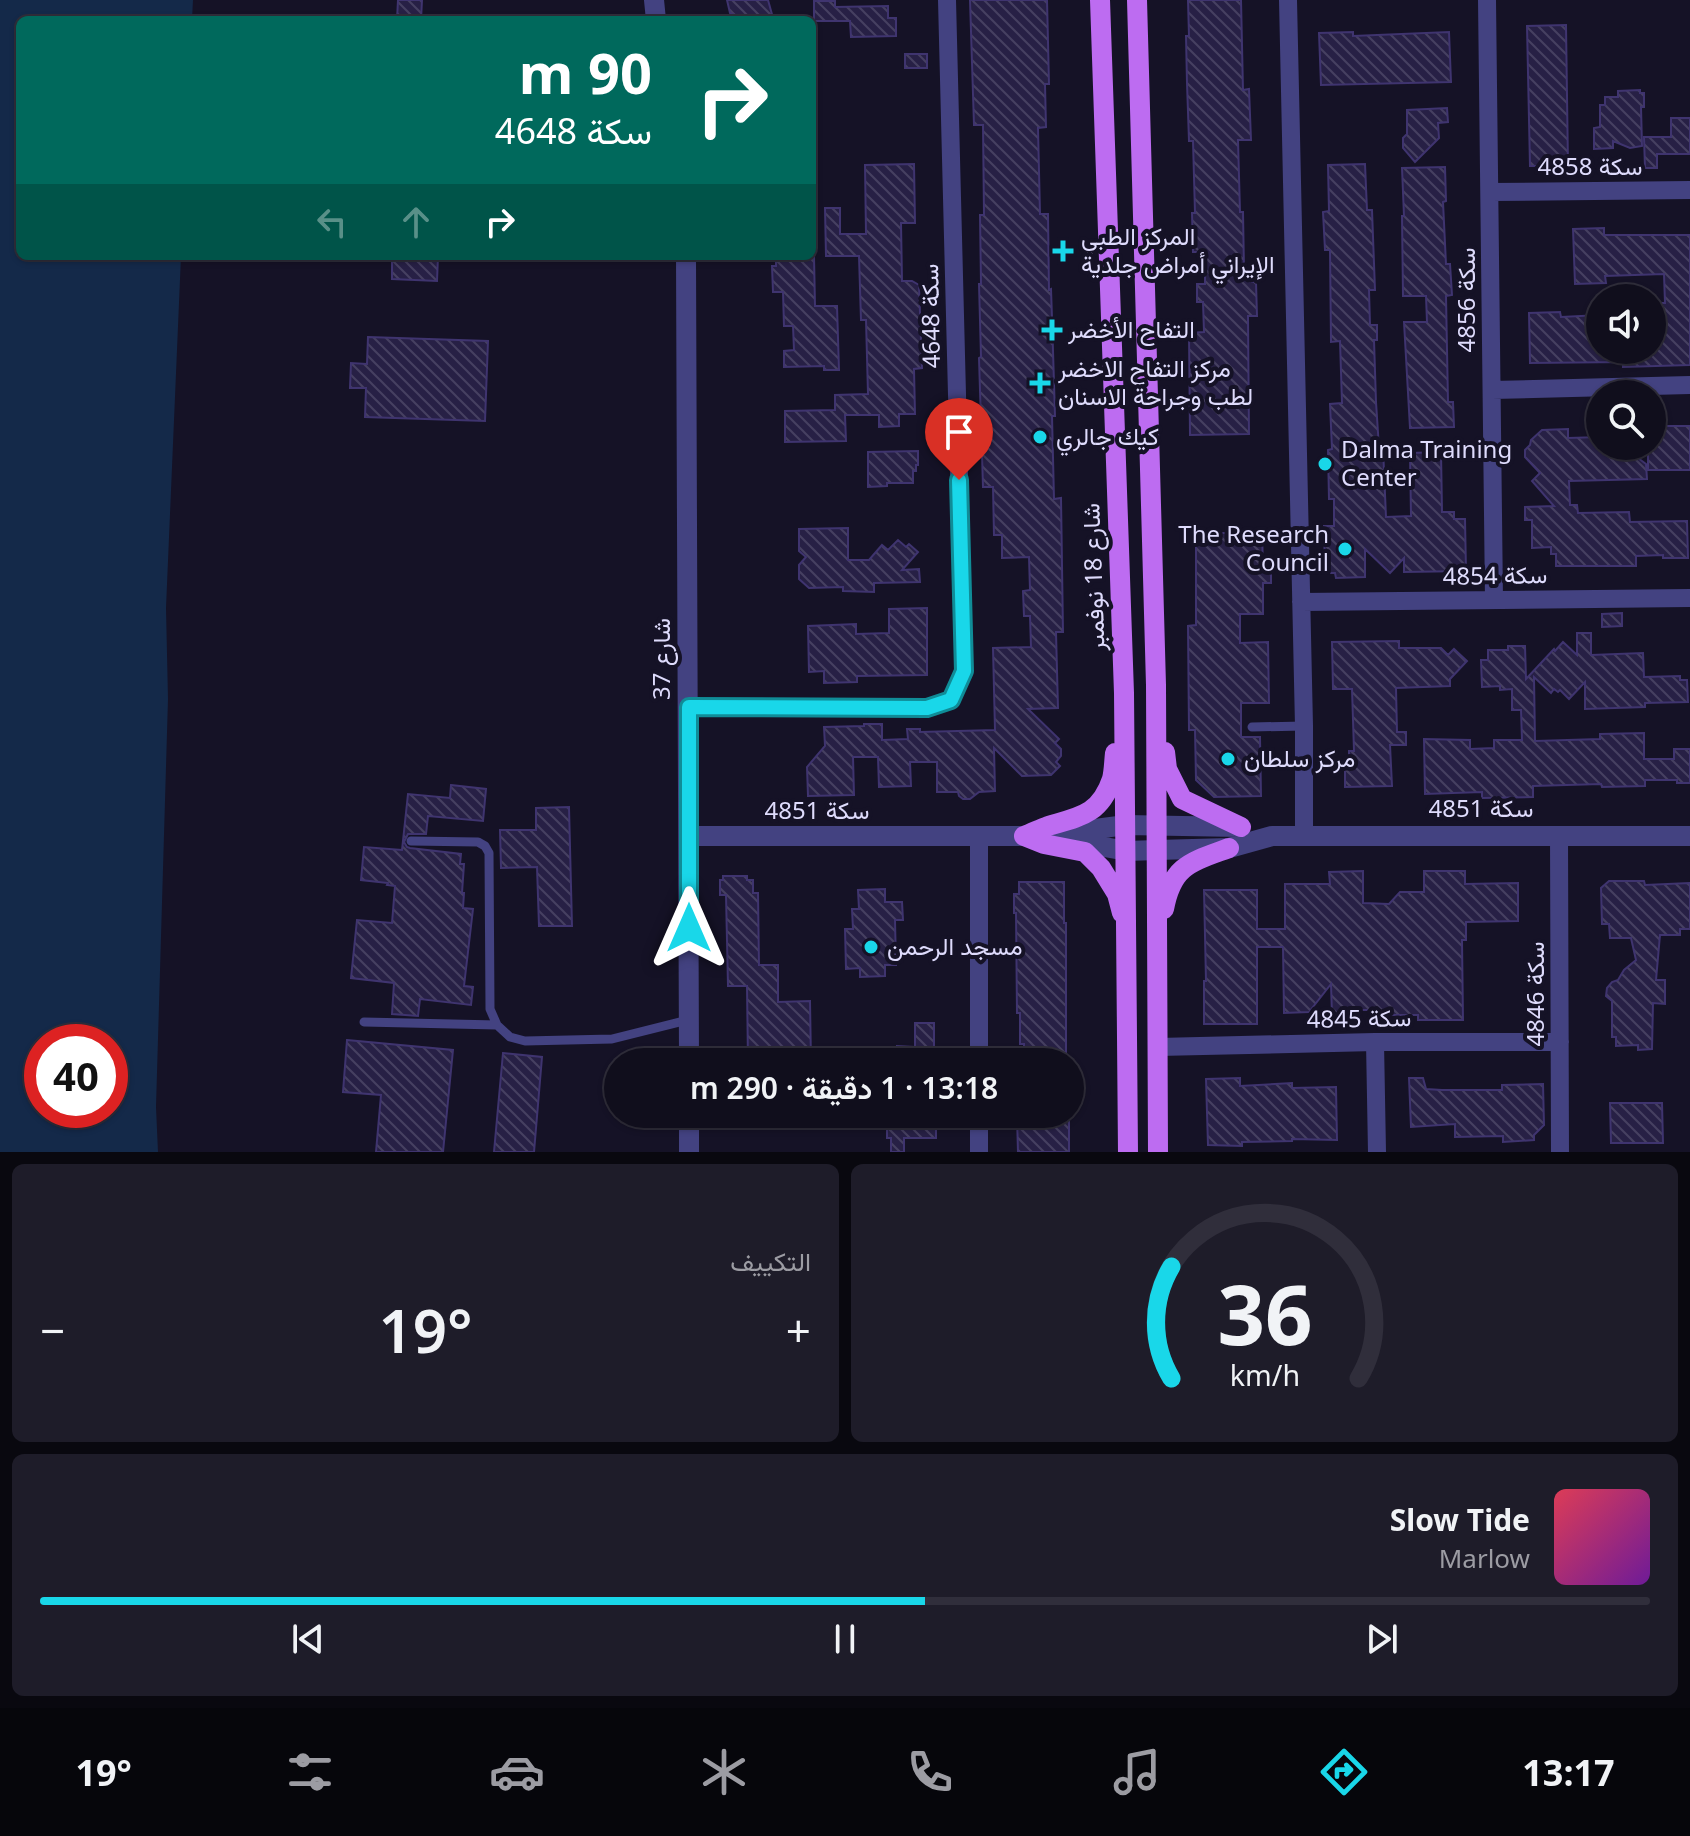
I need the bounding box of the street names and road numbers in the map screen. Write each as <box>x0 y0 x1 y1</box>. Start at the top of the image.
street label: سكة 4858 <box>1538 149 1642 182</box>
street label: سكة 4856 <box>1449 248 1482 352</box>
street label: سكة 4648 <box>912 263 947 369</box>
street label: شارع 18 نوفمبر <box>1073 502 1113 653</box>
street label: سكة 4854 <box>1442 557 1548 592</box>
street label: شارع 37 <box>644 618 678 700</box>
street label: سكة 4851 <box>1429 791 1533 824</box>
street label: سكة 4851 <box>765 793 869 826</box>
street label: سكة 4846 <box>1518 942 1551 1046</box>
street label: سكة 4845 <box>1306 1000 1412 1035</box>

